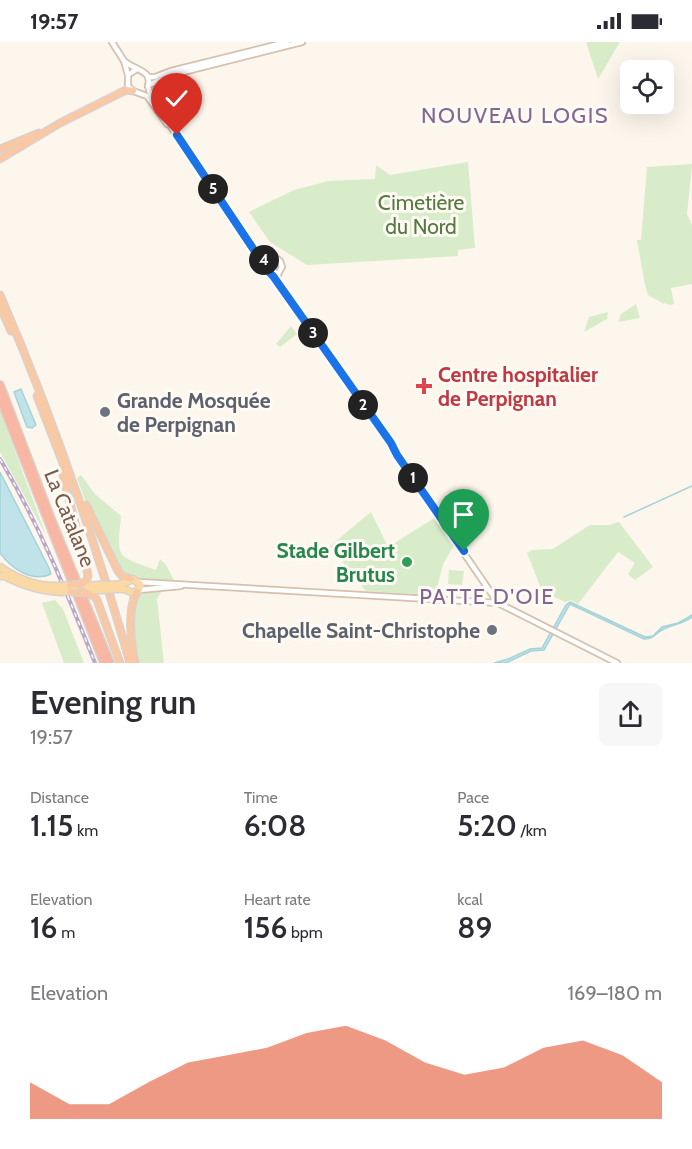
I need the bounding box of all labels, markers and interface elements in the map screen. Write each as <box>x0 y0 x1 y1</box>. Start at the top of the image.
text: 19:57 <box>30 8 78 35</box>
map controls <box>620 60 674 114</box>
button: locate <box>620 60 674 114</box>
pin <box>151 73 202 135</box>
icon: check <box>160 82 193 115</box>
district label: NOUVEAU LOGIS <box>421 102 609 129</box>
pin: 5 <box>198 174 228 204</box>
text: 5 <box>209 179 217 198</box>
park label: Cimetière du Nord <box>378 190 465 239</box>
pin: 4 <box>249 245 279 275</box>
text: 4 <box>259 250 269 269</box>
pin: 3 <box>298 318 328 348</box>
text: 3 <box>309 323 317 342</box>
place label: Centre hospitalier de Perpignan <box>438 362 598 411</box>
marker: Centre hospitalier de Perpignan <box>415 377 433 395</box>
place label: Grande Mosquée de Perpignan <box>117 388 271 437</box>
pin: 2 <box>348 390 378 420</box>
text: 2 <box>359 395 367 414</box>
marker: Grande Mosquée de Perpignan <box>98 405 112 419</box>
pin: 1 <box>398 463 428 493</box>
street label: La Catalane <box>39 466 101 571</box>
text: 1 <box>410 468 416 487</box>
pin <box>438 489 489 551</box>
icon: arrive <box>447 498 480 531</box>
place label: Stade Gilbert Brutus <box>277 538 395 587</box>
marker: Stade Gilbert Brutus <box>400 555 414 569</box>
district label: PATTE D'OIE <box>419 583 555 610</box>
place label: Chapelle Saint-Christophe <box>242 618 480 643</box>
marker: Chapelle Saint-Christophe <box>485 623 499 637</box>
text: Evening run <box>30 682 196 722</box>
button: share <box>599 683 662 746</box>
text: 19:57 <box>30 725 73 749</box>
text: Distance <box>30 788 89 807</box>
text: Time <box>244 788 278 807</box>
text: Pace <box>457 788 489 807</box>
text: 1.15 <box>30 807 73 844</box>
text: 6:08 <box>244 807 306 844</box>
text: 5:20 <box>457 807 517 844</box>
text: km <box>73 821 98 840</box>
text: /km <box>517 821 547 840</box>
text: Elevation <box>30 890 93 909</box>
text: Heart rate <box>244 890 311 909</box>
text: kcal <box>457 890 483 909</box>
text: 16 <box>30 909 58 946</box>
text: 156 <box>244 909 287 946</box>
text: 89 <box>457 909 492 946</box>
text: m <box>58 923 75 942</box>
text: bpm <box>287 923 323 942</box>
text: Elevation <box>30 981 108 1005</box>
text: 169–180 m <box>568 981 662 1005</box>

